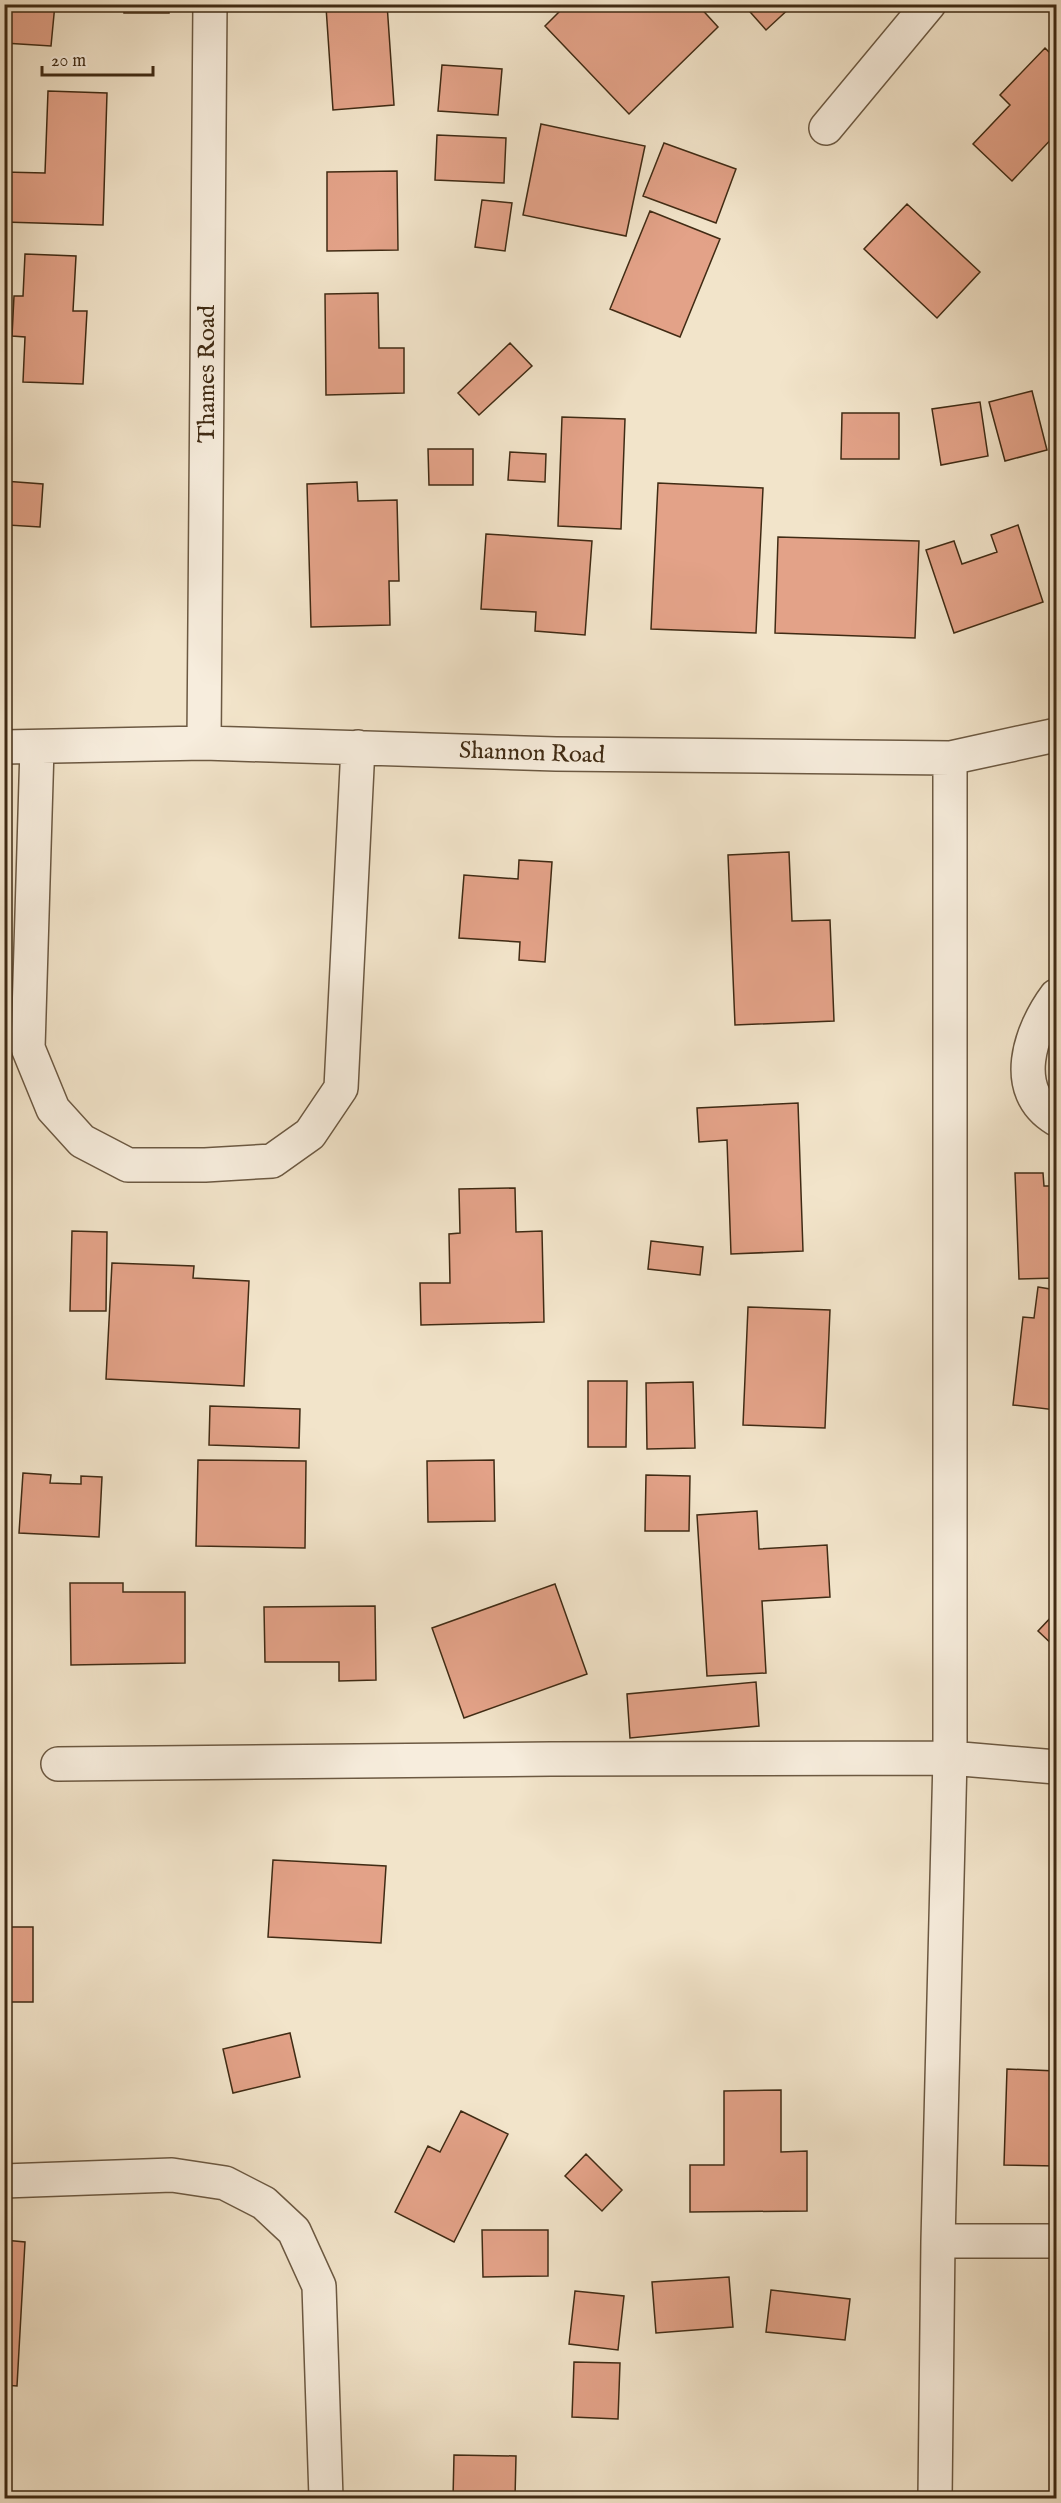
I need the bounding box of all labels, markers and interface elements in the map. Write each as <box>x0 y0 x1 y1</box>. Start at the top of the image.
scale bar <box>42 39 153 77</box>
text: 20 m <box>51 50 86 73</box>
street label: Thames Road <box>192 305 223 443</box>
street label: Shannon Road <box>458 735 606 772</box>

